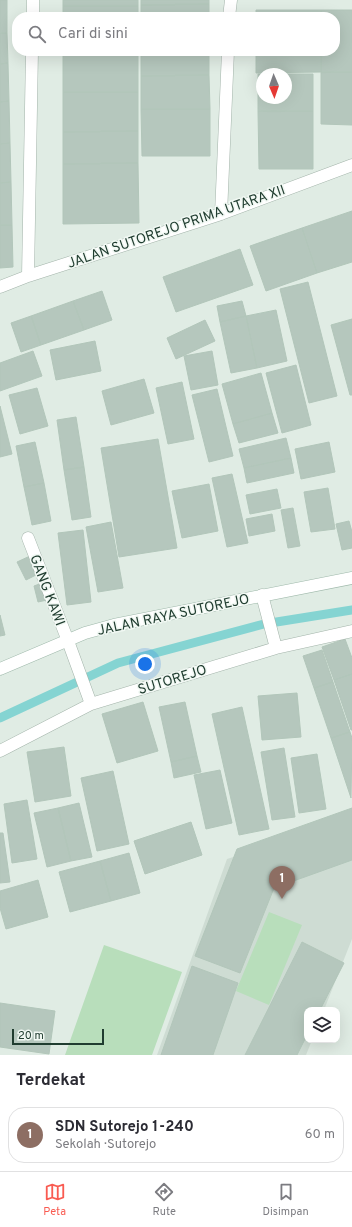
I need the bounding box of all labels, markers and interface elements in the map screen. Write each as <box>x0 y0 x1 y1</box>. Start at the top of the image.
search box <box>12 12 340 56</box>
icon: search <box>26 23 48 45</box>
text: Cari di sini <box>58 25 128 44</box>
north arrow <box>256 68 292 104</box>
street label: JALAN SUTOREJO PRIMA UTARA XII <box>65 182 288 273</box>
street label: GANG KAWI <box>25 552 68 629</box>
street label: JALAN RAYA SUTOREJO <box>96 591 251 640</box>
your location <box>135 654 155 674</box>
street label: SUTOREJO <box>136 662 209 699</box>
pin: 1 <box>269 866 295 899</box>
map controls <box>304 1007 340 1043</box>
button: layers <box>304 1007 340 1043</box>
scale bar <box>12 1027 104 1046</box>
text: 20 m <box>18 1029 44 1043</box>
text: Terdekat <box>16 1070 85 1092</box>
text: SDN Sutorejo 1-240 <box>55 1118 194 1137</box>
text: 1 <box>27 1127 33 1143</box>
text: 60 m <box>305 1127 335 1143</box>
text: Sekolah · Sutorejo <box>55 1137 156 1153</box>
tab: Peta <box>43 1181 66 1219</box>
tab: Rute <box>153 1181 176 1219</box>
tab: Disimpan <box>262 1181 309 1219</box>

